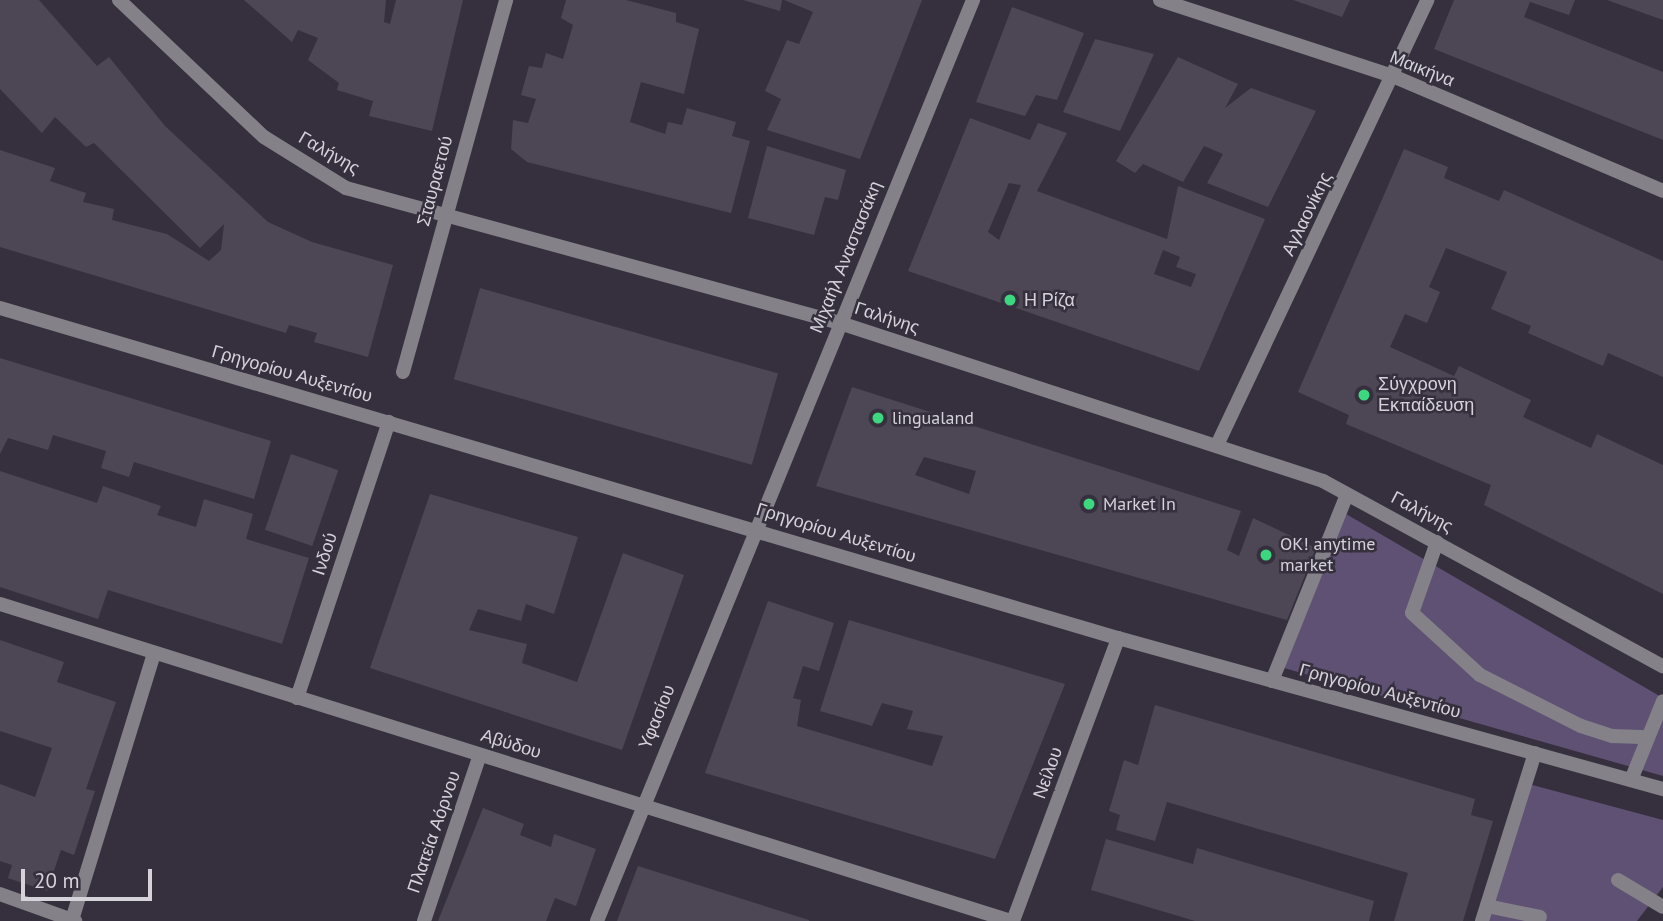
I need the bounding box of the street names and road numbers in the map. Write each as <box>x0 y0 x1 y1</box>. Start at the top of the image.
street label: Μαικήνα <box>1387 46 1457 92</box>
street label: Γαλήνης <box>295 127 363 179</box>
street label: Σταυραετού <box>413 133 457 229</box>
street label: Αγλαονίκης <box>1277 169 1337 259</box>
street label: Μιχαήλ Αναστασάκη <box>806 178 886 336</box>
street label: Γαλήνης <box>852 297 922 339</box>
street label: Γρηγορίου Αυξεντίου <box>209 341 375 407</box>
street label: Γαλήνης <box>1387 487 1457 537</box>
street label: Γρηγορίου Αυξεντίου <box>753 498 919 568</box>
street label: Ινδού <box>308 530 342 578</box>
street label: Γρηγορίου Αυξεντίου <box>1297 659 1463 723</box>
street label: Υφασίου <box>634 682 680 752</box>
street label: Αβύδου <box>478 725 544 763</box>
street label: Νείλου <box>1029 744 1067 802</box>
street label: Πλατεία Αόρνου <box>403 768 465 896</box>

